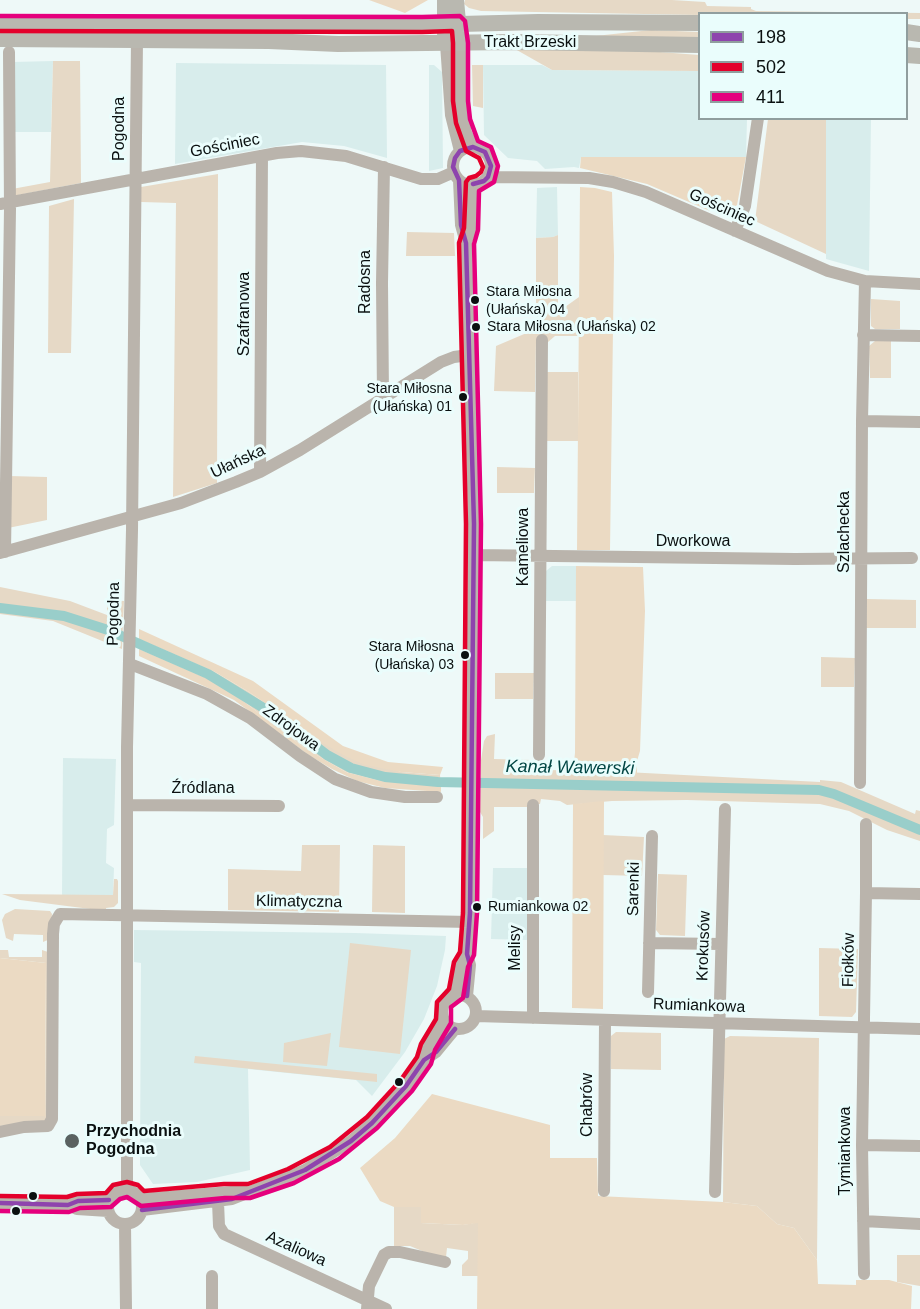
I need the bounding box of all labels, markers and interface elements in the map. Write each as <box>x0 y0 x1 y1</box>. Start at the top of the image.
legend <box>698 12 908 120</box>
text: 198 <box>756 27 786 47</box>
street label: Trakt Brzeski <box>484 33 576 53</box>
text: 502 <box>756 57 786 77</box>
text: 411 <box>756 87 785 107</box>
street label: Pogodna <box>110 97 130 161</box>
street label: Gościniec <box>189 130 261 162</box>
street label: Gościniec <box>686 185 758 231</box>
street label: Radosna <box>356 250 376 314</box>
street label: Szafranowa <box>235 272 255 356</box>
place label: Stara Miłosna (Ułańska) 04 <box>486 284 572 316</box>
marker: Stara Miłosna (Ułańska) 04 <box>469 294 481 306</box>
place label: Stara Miłosna (Ułańska) 02 <box>487 319 656 335</box>
marker: Stara Miłosna (Ułańska) 02 <box>470 321 482 333</box>
place label: Stara Miłosna (Ułańska) 01 <box>366 381 452 413</box>
marker: Stara Miłosna (Ułańska) 01 <box>457 391 469 403</box>
street label: Ułańska <box>208 441 268 483</box>
street label: Szlachecka <box>835 491 855 573</box>
street label: Kameliowa <box>514 508 534 586</box>
street label: Dworkowa <box>656 532 730 552</box>
street label: Pogodna <box>104 582 124 646</box>
place label: Stara Miłosna (Ułańska) 03 <box>368 639 454 672</box>
marker: Stara Miłosna (Ułańska) 03 <box>459 649 471 661</box>
street label: Zdrojowa <box>259 701 323 755</box>
water label: Kanał Wawerski <box>505 756 635 780</box>
street label: Źródlana <box>171 779 235 799</box>
street label: Sarenki <box>624 862 644 916</box>
street label: Klimatyczna <box>256 892 342 912</box>
place label: Rumiankowa 02 <box>488 899 588 915</box>
marker: Rumiankowa 02 <box>471 901 483 913</box>
street label: Krokusów <box>693 911 715 981</box>
street label: Melisy <box>506 925 526 971</box>
street label: Fiołków <box>839 933 859 987</box>
street label: Rumiankowa <box>652 995 746 1017</box>
street label: Chabrów <box>578 1073 598 1137</box>
unlabelled marker <box>393 1076 405 1088</box>
street label: Tymiankowa <box>836 1107 856 1195</box>
place label: Przychodnia Pogodna <box>86 1122 181 1160</box>
marker: Przychodnia Pogodna <box>63 1132 81 1150</box>
unlabelled marker <box>27 1190 39 1202</box>
unlabelled marker <box>10 1205 22 1217</box>
street label: Azaliowa <box>263 1227 329 1271</box>

